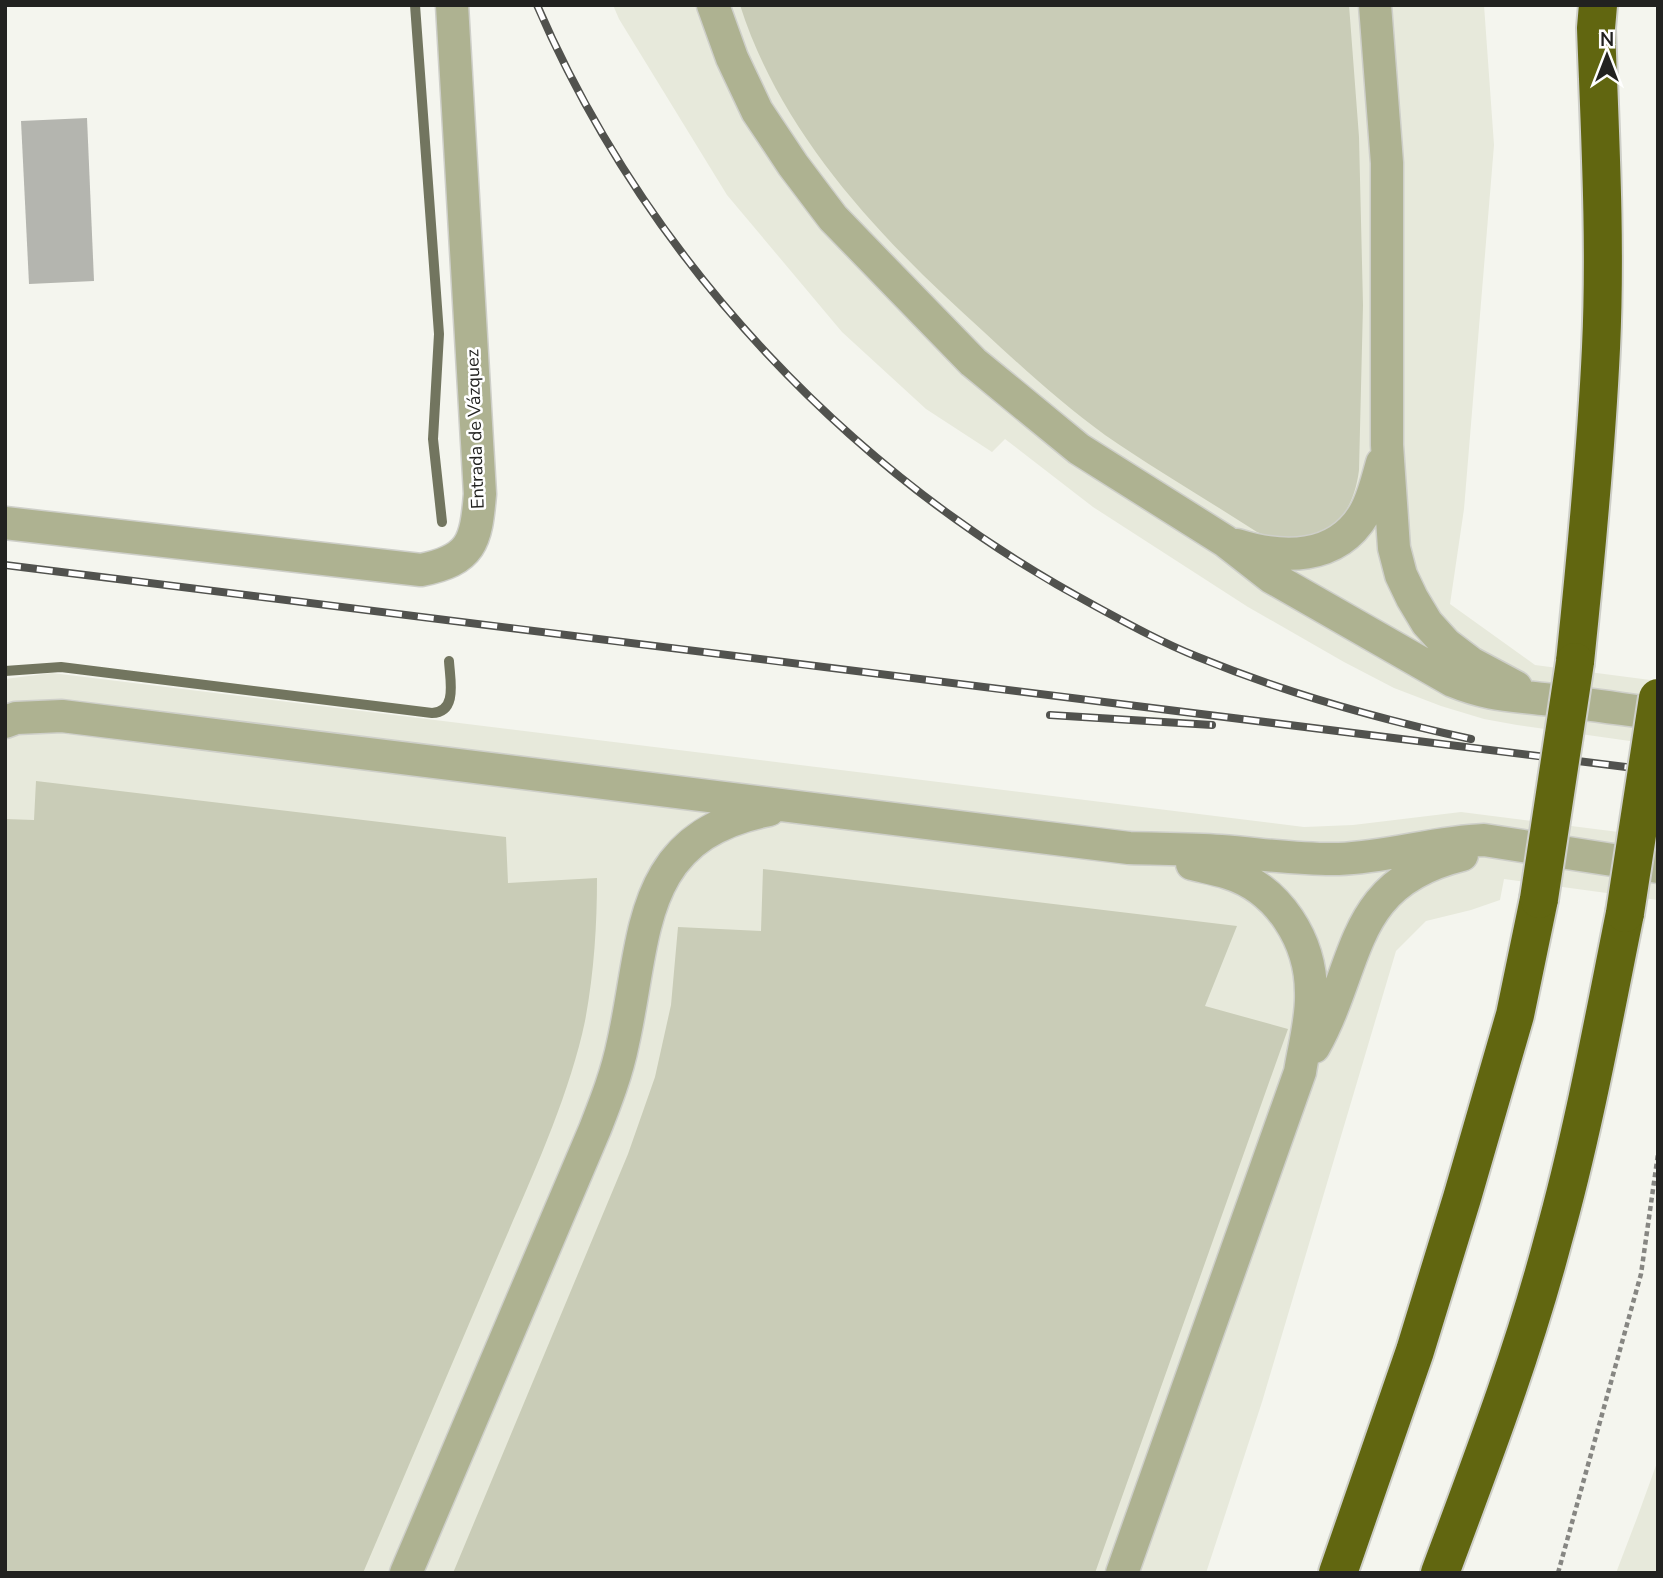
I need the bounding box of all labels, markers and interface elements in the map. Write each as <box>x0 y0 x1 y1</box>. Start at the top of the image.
north arrow <box>1572 21 1642 91</box>
text: N <box>1600 27 1614 53</box>
street label: Entrada de Vázquez <box>460 349 490 509</box>

